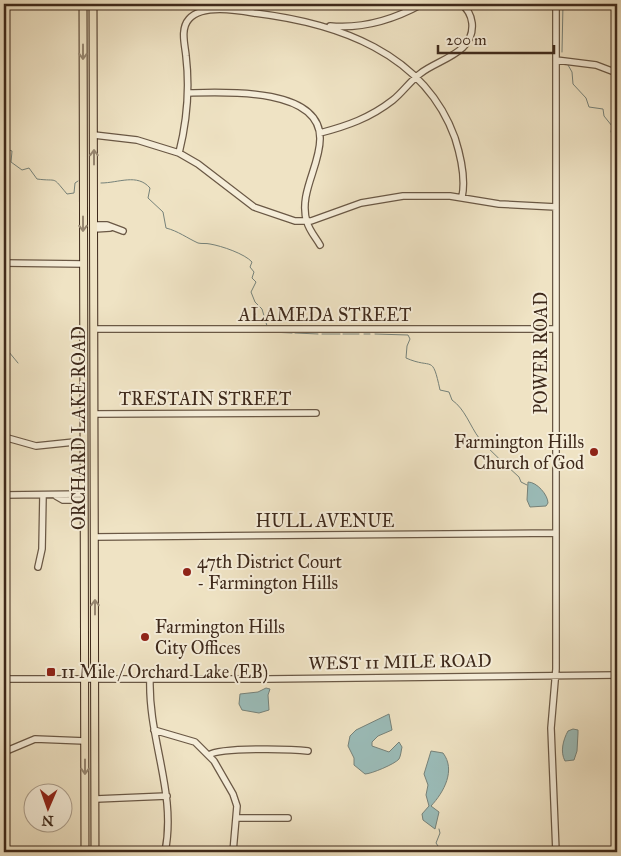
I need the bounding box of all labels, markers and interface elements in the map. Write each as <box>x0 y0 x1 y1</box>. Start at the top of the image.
scale bar <box>438 22 555 54</box>
text: 200 m <box>446 31 487 49</box>
one-way arrow <box>78 44 88 60</box>
one-way arrow <box>89 149 99 166</box>
one-way arrow <box>78 216 88 232</box>
street label: POWER ROAD <box>530 292 552 414</box>
street label: ALAMEDA STREET <box>238 304 411 326</box>
street label: ORCHARD LAKE ROAD <box>68 326 90 530</box>
street label: TRESTAIN STREET <box>119 388 291 410</box>
place label: Farmington Hills Church of God <box>454 431 584 474</box>
marker: Farmington Hills Church of God <box>588 446 600 458</box>
street label: HULL AVENUE <box>256 510 395 532</box>
place label: 47th District Court - Farmington Hills <box>197 551 342 595</box>
marker: 47th District Court - Farmington Hills <box>181 566 193 578</box>
one-way arrow <box>90 599 100 616</box>
place label: Farmington Hills City Offices <box>155 616 285 659</box>
marker: Farmington Hills City Offices <box>139 631 151 643</box>
street label: WEST 11 MILE ROAD <box>308 649 492 675</box>
place label: 11 Mile / Orchard Lake (EB) <box>61 661 268 684</box>
marker: 11 Mile / Orchard Lake (EB) <box>45 666 57 678</box>
one-way arrow <box>80 758 90 775</box>
north arrow <box>22 784 72 834</box>
text: N <box>41 812 54 829</box>

